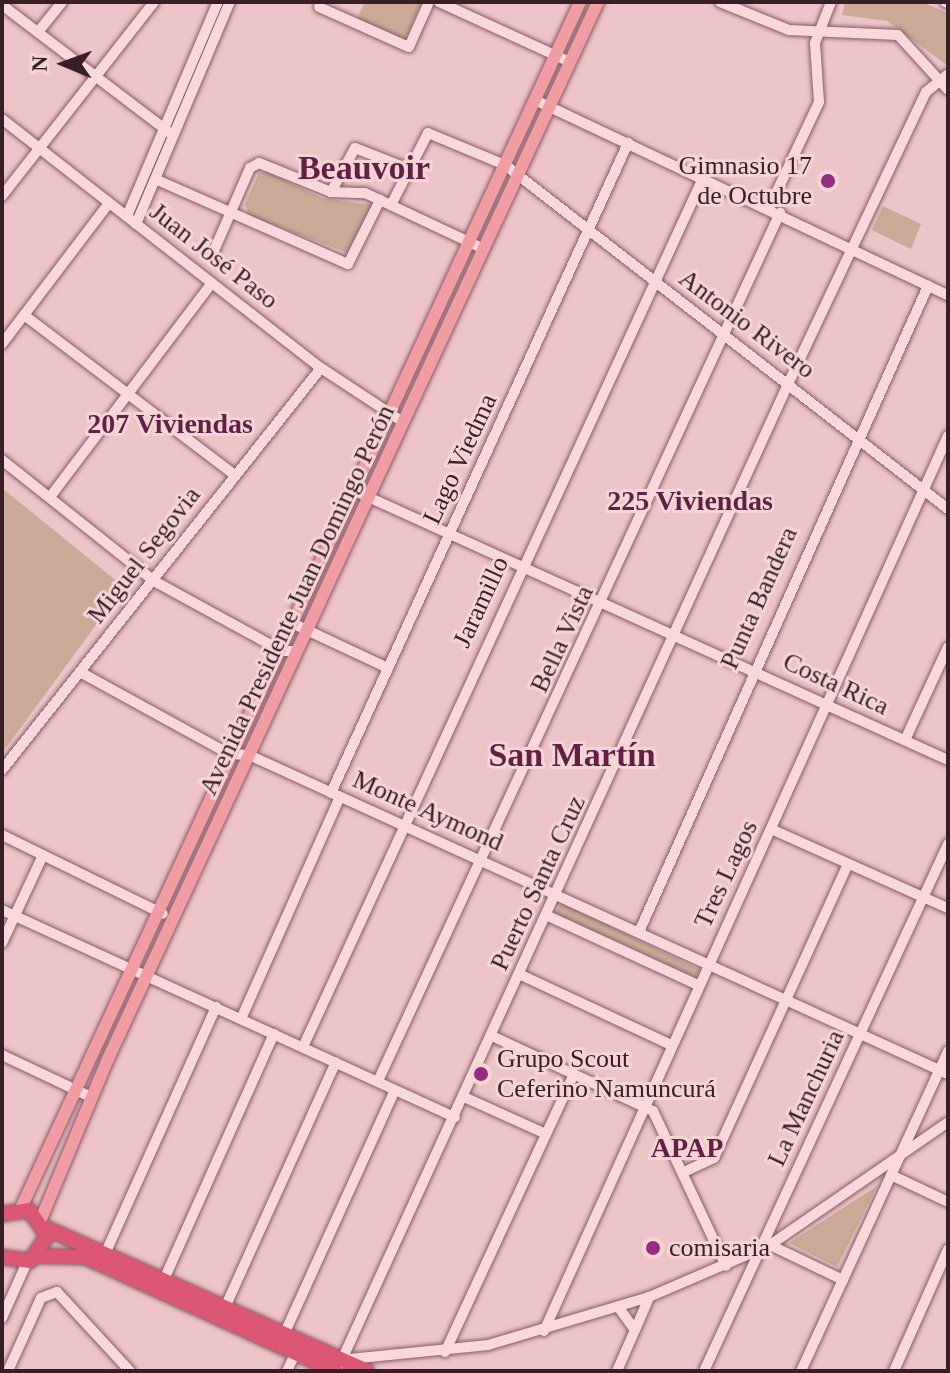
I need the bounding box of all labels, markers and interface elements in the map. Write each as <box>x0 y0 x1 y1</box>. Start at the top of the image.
north arrow <box>24 24 104 104</box>
text: N <box>27 55 52 72</box>
district label: Beauvoir <box>298 148 430 188</box>
place label: Gimnasio 17 de Octubre <box>678 150 812 212</box>
marker: Gimnasio 17 de Octubre <box>819 172 837 190</box>
street label: Juan José Paso <box>144 196 284 316</box>
street label: Antonio Rivero <box>673 263 821 385</box>
street label: Lago Viedma <box>416 389 504 529</box>
street label: Avenida Presidente Juan Domingo Perón <box>193 400 401 800</box>
district label: 207 Viviendas <box>87 407 253 441</box>
street label: Miguel Segovia <box>81 480 207 630</box>
district label: 225 Viviendas <box>607 484 773 518</box>
street label: Punta Bandera <box>714 522 804 674</box>
street label: Jaramillo <box>446 552 516 652</box>
street label: Bella Vista <box>524 580 600 698</box>
street label: Costa Rica <box>778 646 894 722</box>
district label: San Martín <box>488 735 656 775</box>
street label: Monte Aymond <box>347 764 509 858</box>
street label: Puerto Santa Cruz <box>484 791 592 975</box>
street label: Tres Lagos <box>687 815 765 933</box>
street label: La Manchuria <box>761 1025 851 1171</box>
place label: Grupo Scout Ceferino Namuncurá <box>497 1043 716 1104</box>
marker: Grupo Scout Ceferino Namuncurá <box>472 1065 490 1083</box>
district label: APAP <box>651 1131 723 1165</box>
place label: comisaria <box>669 1232 770 1264</box>
marker: comisaria <box>644 1239 662 1257</box>

